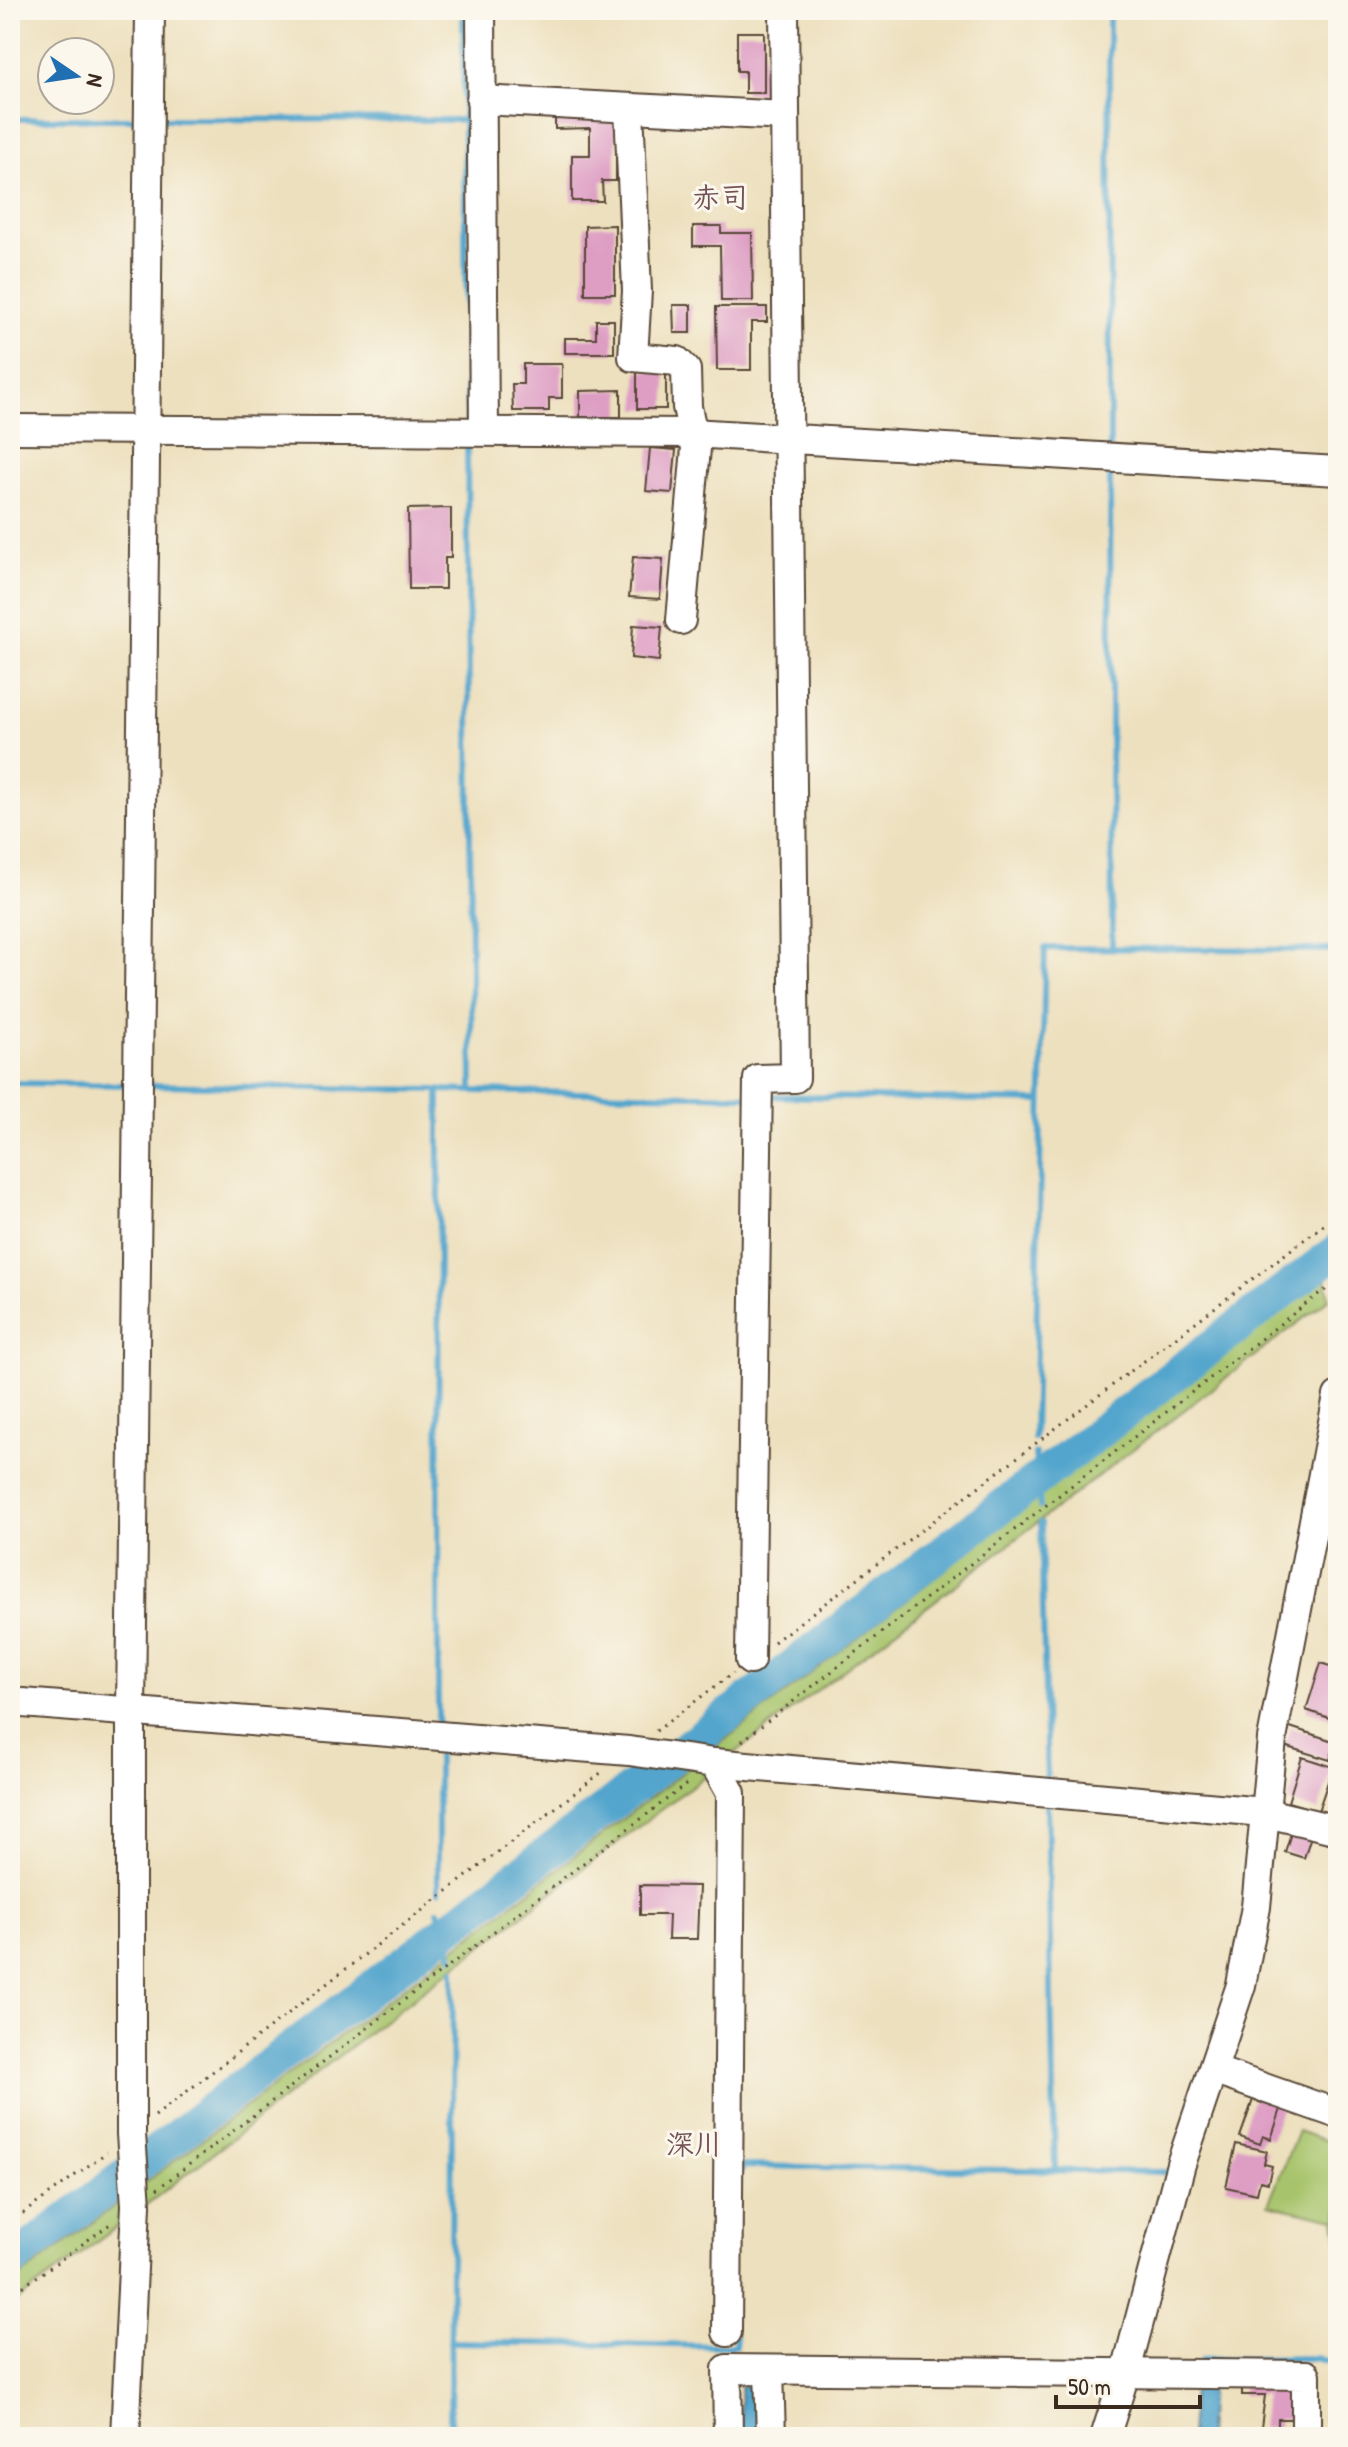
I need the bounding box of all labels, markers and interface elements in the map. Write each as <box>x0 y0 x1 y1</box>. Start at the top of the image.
north arrow <box>36 36 116 116</box>
text: N <box>79 71 111 90</box>
district label: 赤司 <box>692 178 748 216</box>
district label: 深川 <box>666 2125 722 2163</box>
scale bar <box>1056 2359 1200 2409</box>
text: 50 m <box>1068 2370 1111 2402</box>

